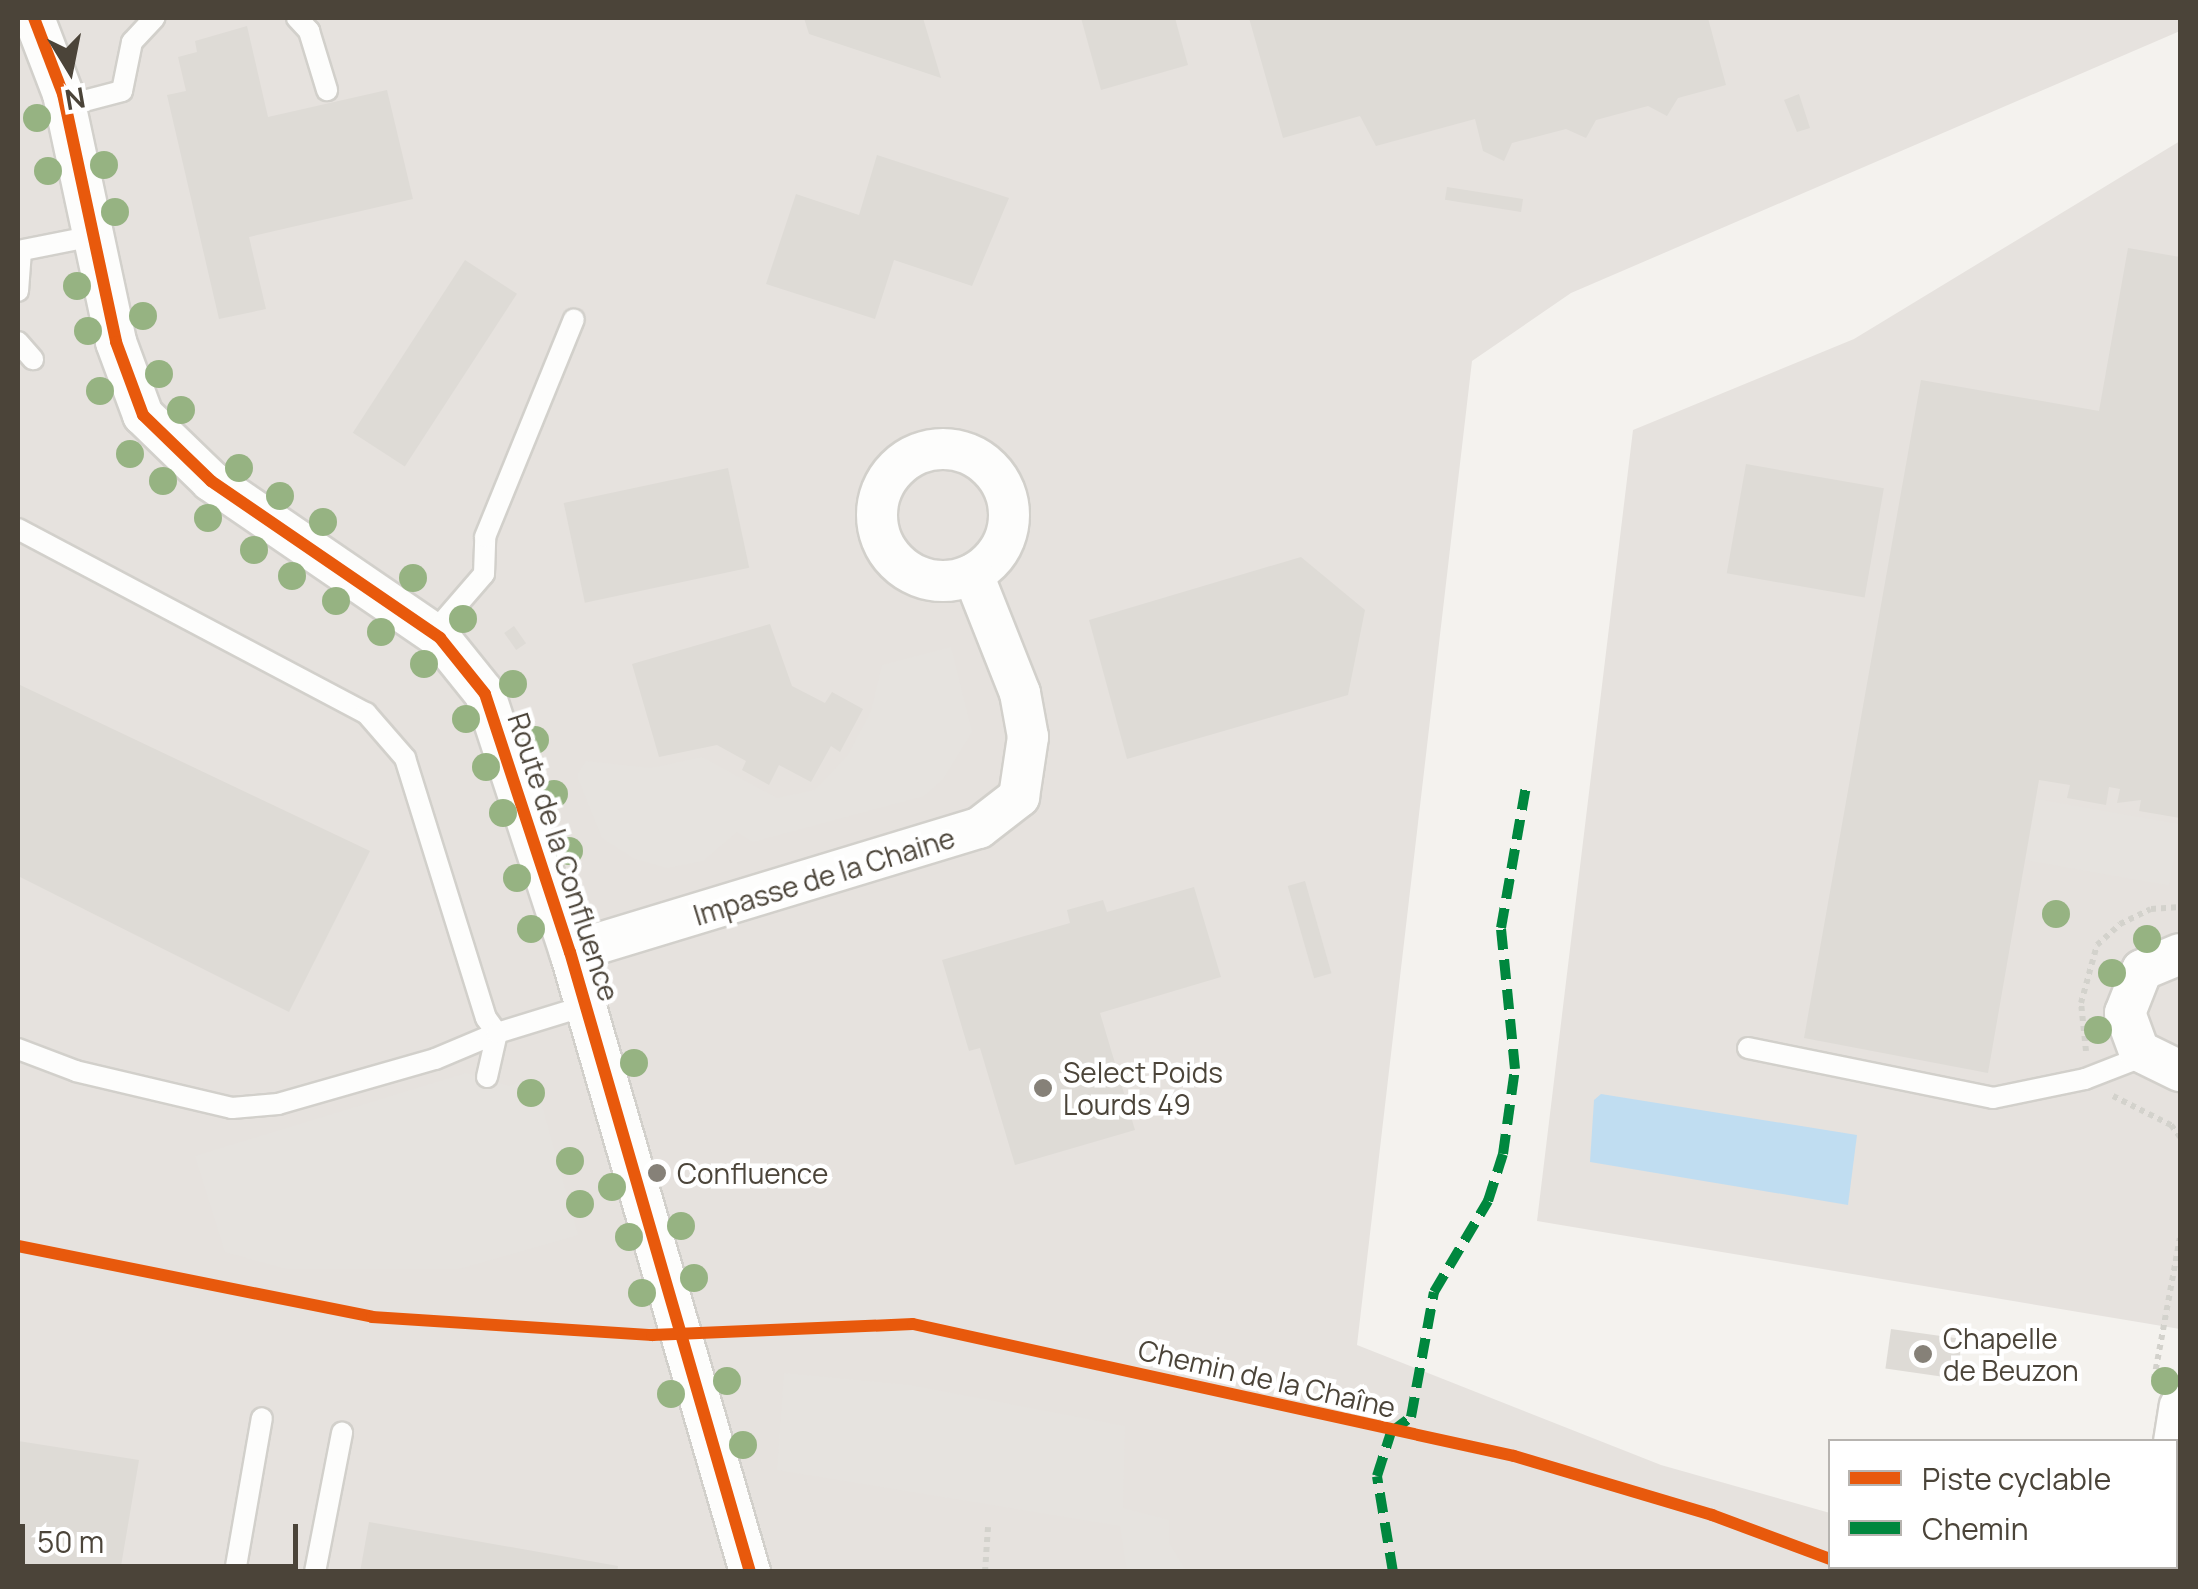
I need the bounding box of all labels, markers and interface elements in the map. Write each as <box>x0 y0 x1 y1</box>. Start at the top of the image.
north arrow <box>20 20 120 120</box>
text: N <box>62 79 88 120</box>
street label: Route de la Confluence <box>502 709 626 1005</box>
street label: Impasse de la Chaine <box>689 820 959 932</box>
place label: Select Poids Lourds 49 <box>1063 1055 1223 1121</box>
marker: Select Poids Lourds 49 <box>1032 1077 1054 1099</box>
place label: Confluence <box>677 1156 828 1190</box>
marker: Confluence <box>646 1162 668 1184</box>
place label: Chapelle de Beuzon <box>1943 1321 2079 1387</box>
street label: Chemin de la Chaîne <box>1135 1332 1399 1424</box>
marker: Chapelle de Beuzon <box>1912 1343 1934 1365</box>
legend <box>1828 1439 2178 1569</box>
text: Piste cyclable <box>1922 1458 2111 1499</box>
scale bar <box>25 1504 302 1566</box>
text: Chemin <box>1922 1508 2029 1549</box>
text: 50 m <box>37 1521 104 1562</box>

